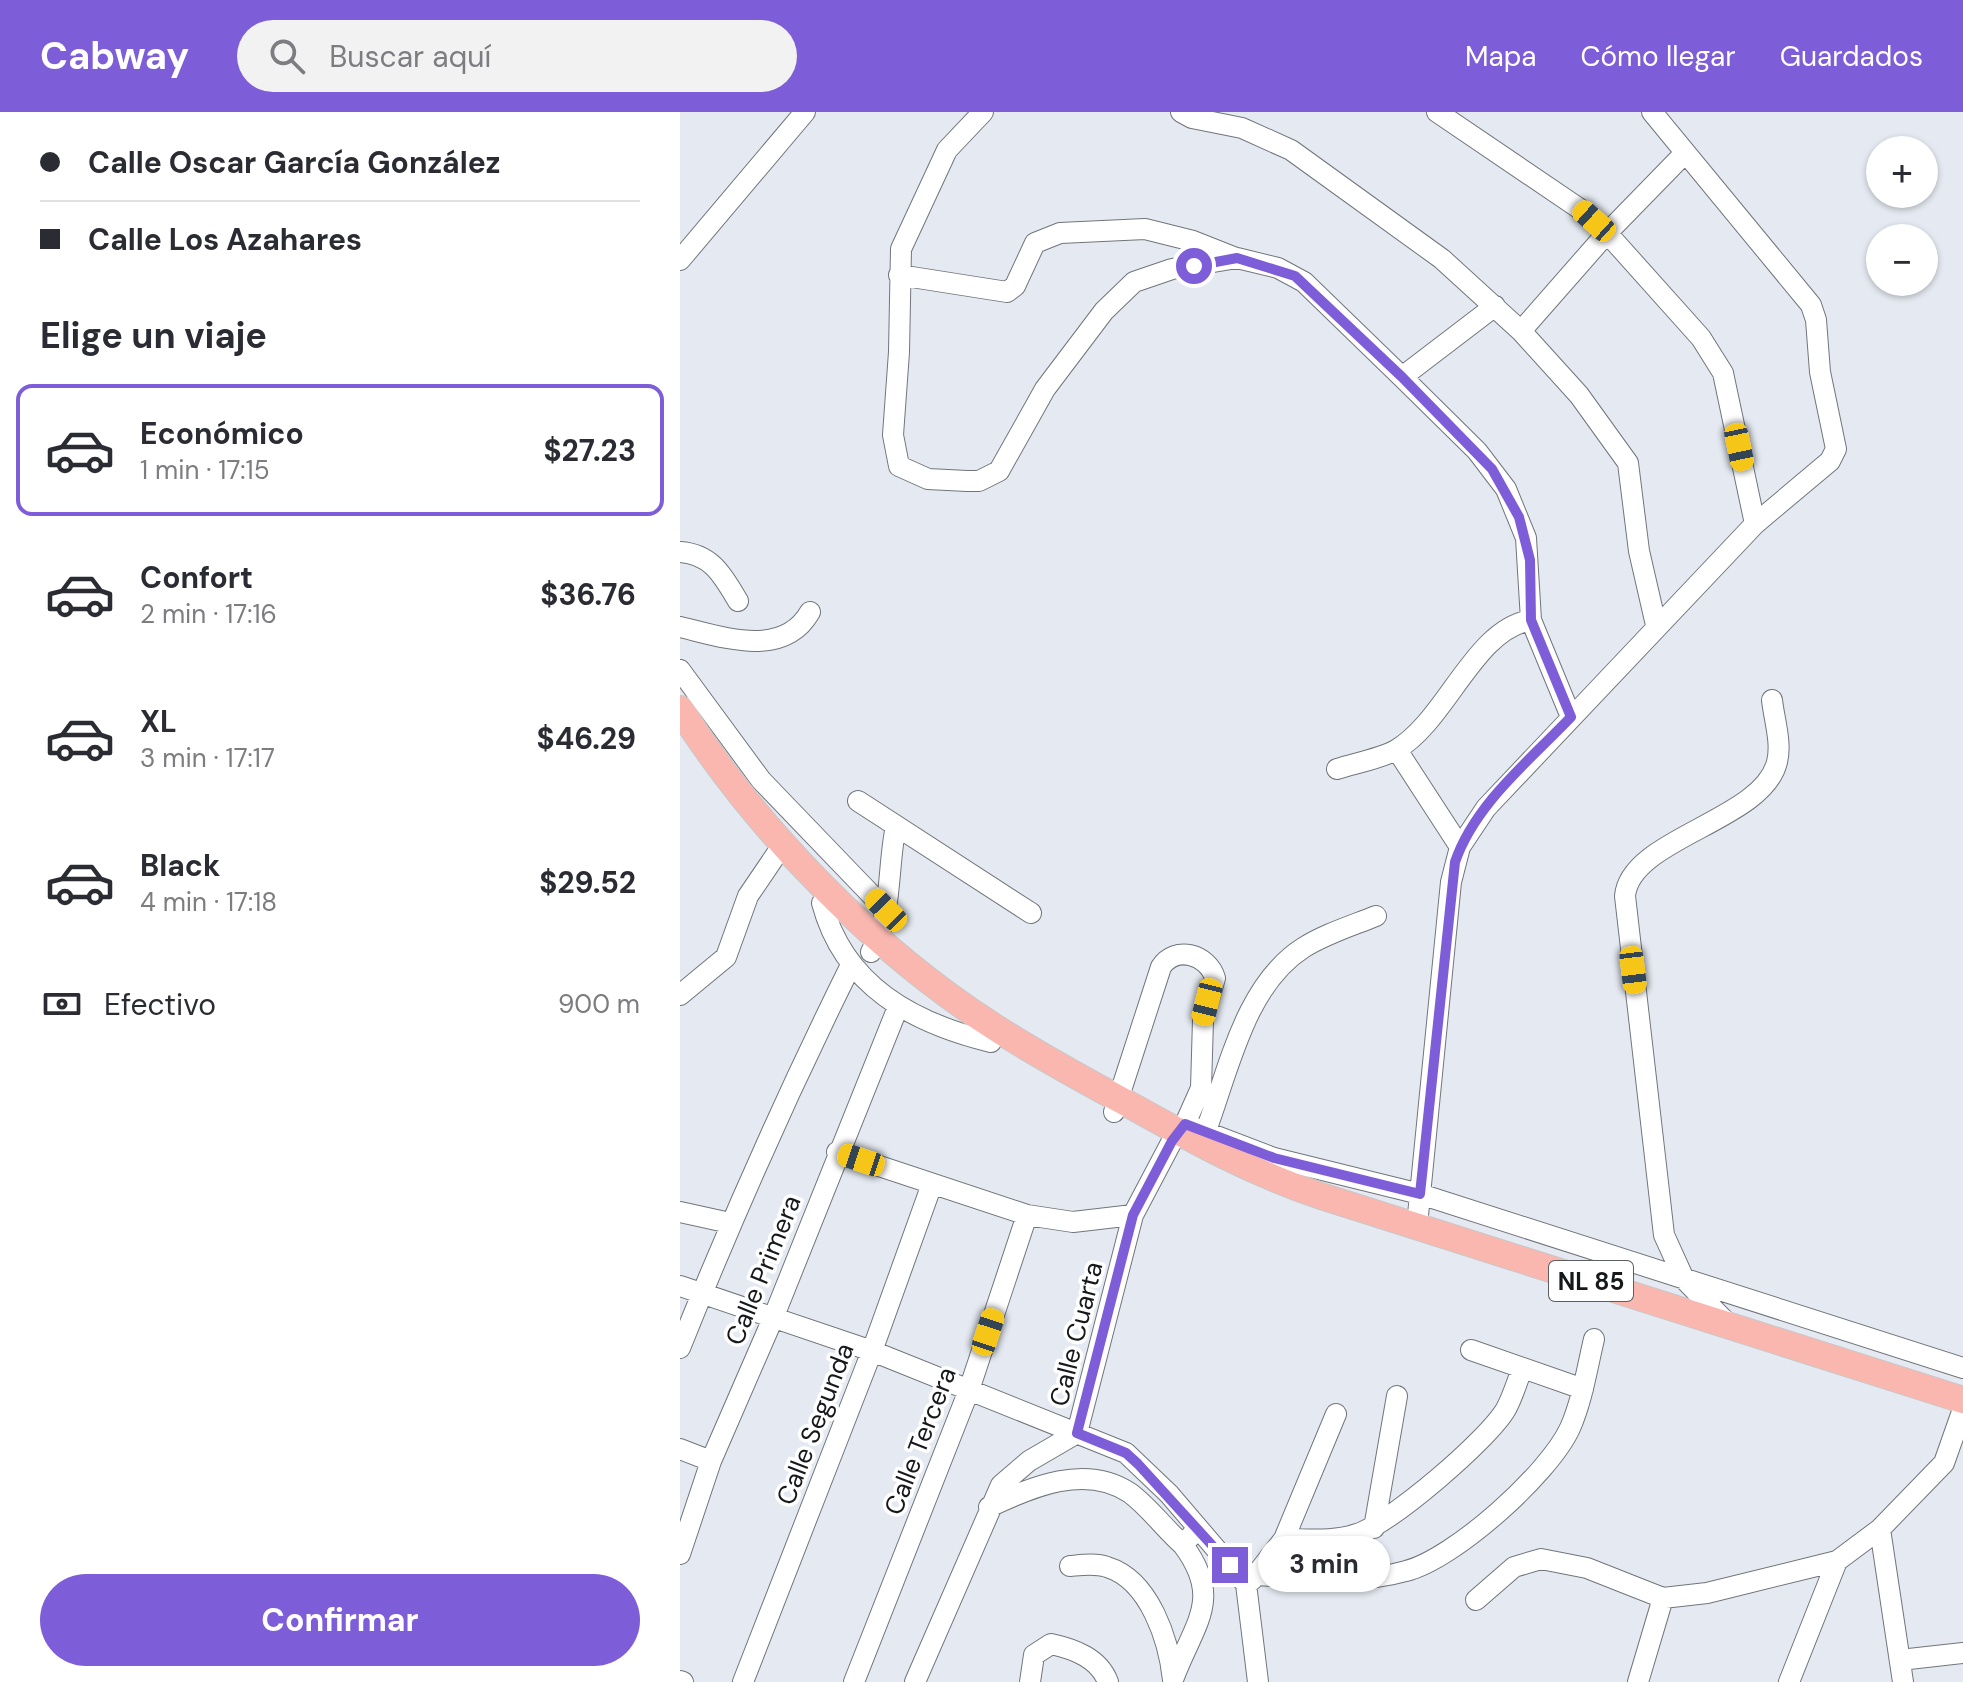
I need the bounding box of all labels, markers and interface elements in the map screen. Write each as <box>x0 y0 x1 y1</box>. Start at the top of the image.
search box <box>237 20 797 92</box>
text: Cabway <box>40 31 189 81</box>
icon: search <box>265 34 309 78</box>
text: Buscar aquí <box>329 37 491 76</box>
text: Mapa <box>1465 38 1536 75</box>
text: Cómo llegar <box>1580 38 1736 75</box>
text: Guardados <box>1780 38 1923 75</box>
map controls <box>1866 136 1938 296</box>
button: + <box>1866 136 1938 208</box>
text: Calle Oscar García González <box>88 143 500 182</box>
car <box>1568 196 1620 246</box>
text: Calle Los Azahares <box>88 220 362 259</box>
button: − <box>1866 224 1938 296</box>
route start <box>1176 248 1212 284</box>
text: Elige un viaje <box>40 312 267 359</box>
icon: car <box>44 414 116 486</box>
text: Económico <box>140 414 304 453</box>
car <box>1722 421 1756 473</box>
text: $27.23 <box>544 431 636 470</box>
text: 1 min · 17:15 <box>140 453 270 487</box>
icon: car <box>44 558 116 630</box>
text: Confort <box>140 558 253 597</box>
text: $36.76 <box>540 575 636 614</box>
text: 2 min · 17:16 <box>140 597 277 631</box>
icon: car <box>44 702 116 774</box>
text: XL <box>140 702 177 741</box>
text: $46.29 <box>537 719 636 758</box>
text: 3 min · 17:17 <box>140 741 275 775</box>
icon: car <box>44 846 116 918</box>
text: Black <box>140 846 220 885</box>
text: $29.52 <box>539 863 636 902</box>
car <box>861 884 911 936</box>
text: 4 min · 17:18 <box>140 885 277 919</box>
car <box>1618 945 1648 995</box>
car <box>1190 976 1224 1028</box>
icon: cash <box>40 982 84 1026</box>
text: Efectivo <box>104 985 216 1024</box>
text: 900 m <box>558 987 640 1021</box>
car <box>834 1141 888 1179</box>
street label: Calle Primera <box>718 1190 808 1350</box>
street label: Calle Cuarta <box>1042 1258 1110 1410</box>
road number: NL 85 <box>1549 1261 1633 1301</box>
car <box>969 1305 1007 1359</box>
street label: Calle Segunda <box>769 1338 861 1510</box>
street label: Calle Tercera <box>876 1362 964 1520</box>
callout: 3 min <box>1258 1537 1390 1593</box>
route end <box>1212 1547 1248 1583</box>
text: 3 min <box>1289 1547 1359 1581</box>
button: Confirmar <box>40 1574 640 1666</box>

